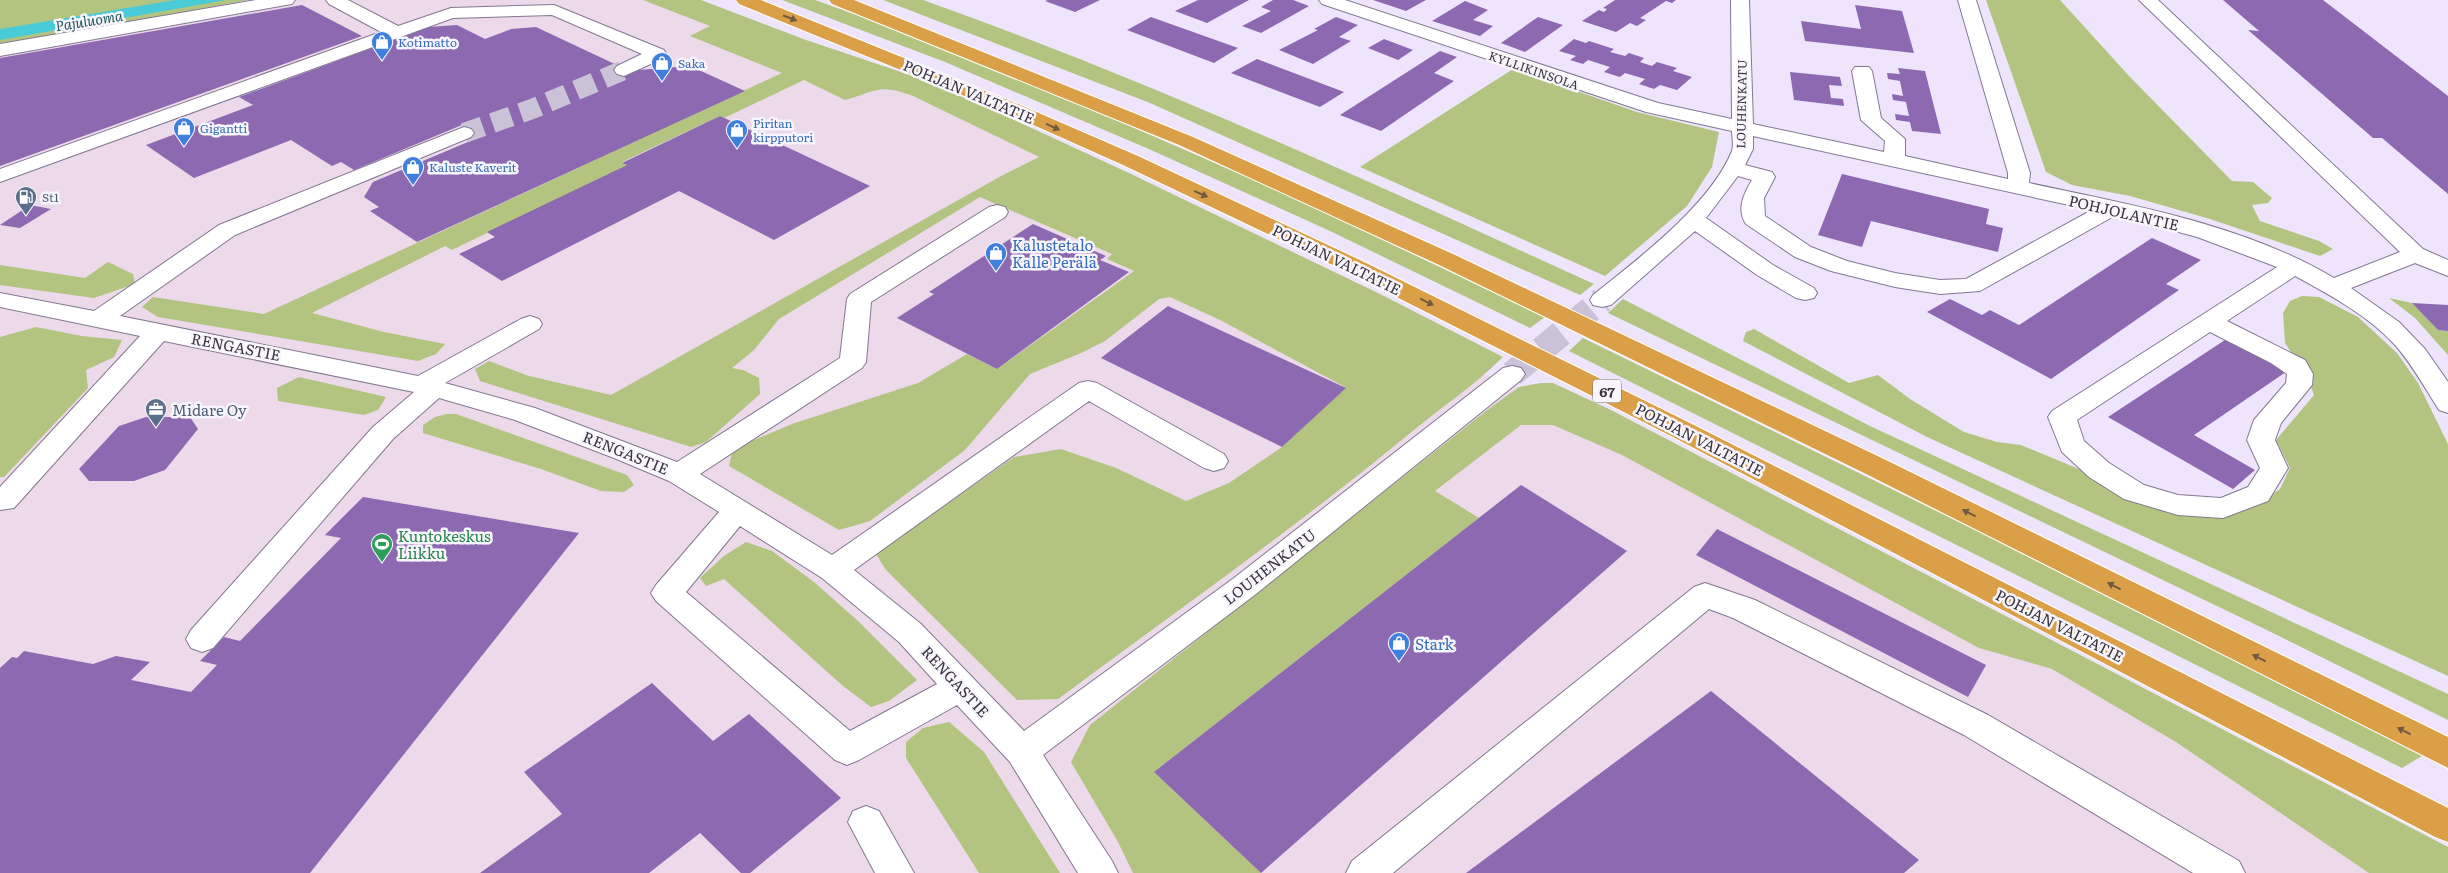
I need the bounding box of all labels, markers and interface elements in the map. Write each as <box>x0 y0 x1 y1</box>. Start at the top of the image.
water label: Pajuluoma <box>54 5 124 35</box>
one-way arrow <box>783 14 797 22</box>
shop icon: Kotimatto <box>370 30 394 61</box>
place label: Kotimatto <box>398 33 457 51</box>
street label: KYLLIKINSOLA <box>1486 46 1582 94</box>
shop icon: Saka <box>650 51 674 82</box>
street label: POHJAN VALTATIE <box>900 53 1038 129</box>
place label: Saka <box>678 54 706 72</box>
street label: LOUHENKATU <box>1731 59 1751 149</box>
place label: Piritan kirpputori <box>753 114 813 146</box>
shop icon: Gigantti <box>172 116 196 147</box>
shop icon: Piritan kirpputori <box>725 118 749 149</box>
place label: Gigantti <box>200 119 247 137</box>
one-way arrow <box>1046 123 1061 131</box>
shop icon: Kaluste Kaverit <box>401 155 425 186</box>
place label: Kaluste Kaverit <box>429 158 517 176</box>
fuel station icon: St1 <box>14 185 38 216</box>
place label: St1 <box>42 188 59 206</box>
street label: POHJOLANTIE <box>2067 188 2181 236</box>
one-way arrow <box>1194 191 1208 199</box>
street label: POHJAN VALTATIE <box>1269 218 1405 300</box>
place label: Kalustetalo Kalle Perälä <box>1012 233 1098 273</box>
shop icon: Kalustetalo Kalle Perälä <box>984 241 1008 272</box>
one-way arrow <box>1420 298 1434 306</box>
street label: RENGASTIE <box>189 326 283 366</box>
road number: 67 <box>1593 380 1621 402</box>
office icon: Midare Oy <box>144 397 168 428</box>
street label: POHJAN VALTATIE <box>1632 397 1768 481</box>
place label: Midare Oy <box>172 398 247 421</box>
street label: RENGASTIE <box>580 424 672 480</box>
one-way arrow <box>1961 509 1976 517</box>
street label: LOUHENKATU <box>1218 523 1320 609</box>
place label: Kuntokeskus Liikku <box>398 524 491 564</box>
sports icon: Kuntokeskus Liikku <box>370 532 394 563</box>
one-way arrow <box>2107 582 2121 590</box>
street label: POHJAN VALTATIE <box>1992 583 2128 667</box>
shop icon: Stark <box>1387 631 1411 662</box>
place label: Stark <box>1415 632 1454 655</box>
street label: RENGASTIE <box>917 640 995 722</box>
one-way arrow <box>2252 654 2266 662</box>
one-way arrow <box>2397 727 2412 735</box>

